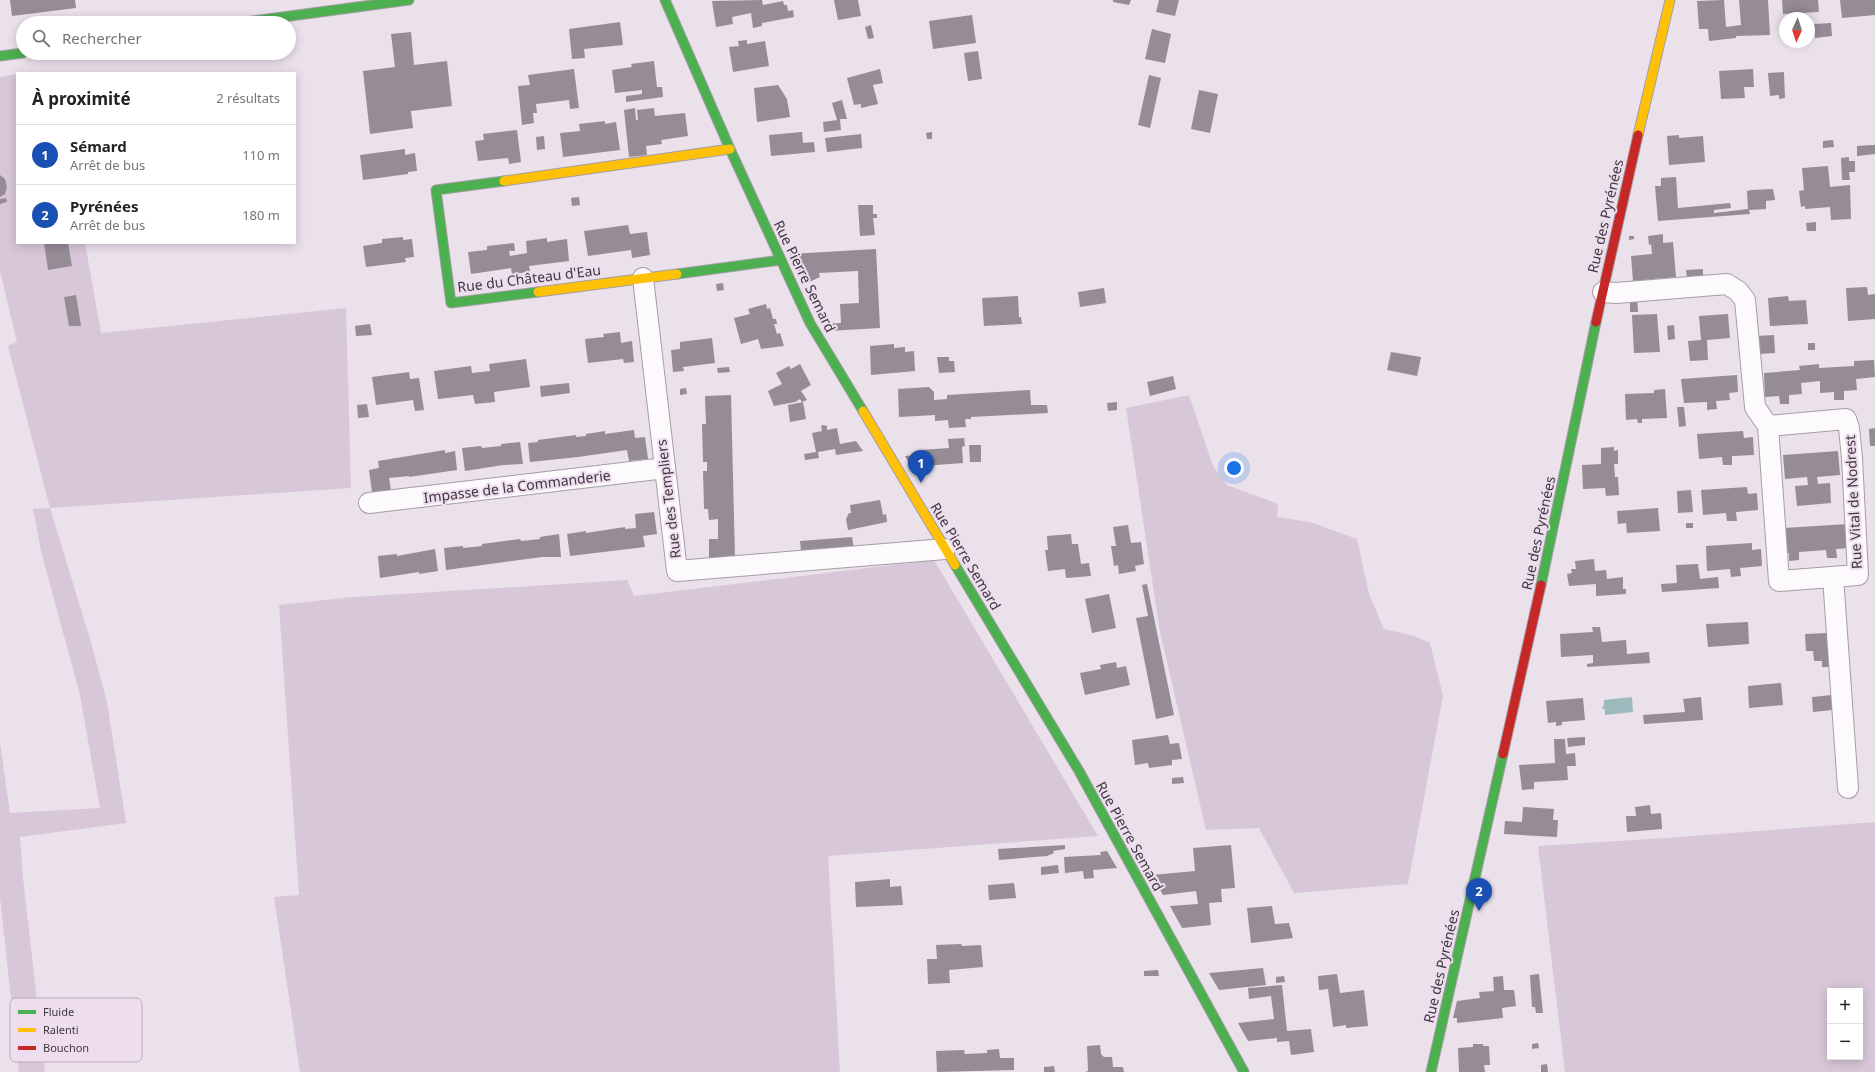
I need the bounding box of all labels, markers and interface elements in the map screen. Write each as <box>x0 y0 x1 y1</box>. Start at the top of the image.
north arrow <box>1779 12 1815 48</box>
search box <box>16 16 296 60</box>
icon: search <box>30 27 52 49</box>
text: Rechercher <box>62 28 142 48</box>
text: À proximité <box>32 87 131 110</box>
text: 2 résultats <box>216 89 280 107</box>
text: Sémard <box>70 136 127 156</box>
text: 1 <box>41 146 49 164</box>
text: 110 m <box>242 146 280 164</box>
text: Arrêt de bus <box>70 156 145 174</box>
street label: Rue des Pyrénées <box>1583 157 1627 275</box>
text: Pyrénées <box>70 196 138 216</box>
text: 2 <box>41 206 49 224</box>
text: 180 m <box>242 206 280 224</box>
text: Arrêt de bus <box>70 216 145 234</box>
street label: Rue Pierre Semard <box>770 217 840 335</box>
street label: Rue du Château d'Eau <box>456 260 602 296</box>
street label: Rue Vital de Nodrest <box>1840 435 1866 569</box>
street label: Rue des Templiers <box>651 438 685 560</box>
pin: 1 <box>908 450 934 483</box>
your location <box>1224 458 1244 478</box>
street label: Impasse de la Commanderie <box>422 465 612 507</box>
street label: Rue des Pyrénées <box>1517 474 1559 592</box>
street label: Rue Pierre Semard <box>926 499 1006 613</box>
street label: Rue Pierre Semard <box>1092 778 1168 894</box>
pin: 2 <box>1466 878 1492 911</box>
street label: Rue des Pyrénées <box>1419 907 1463 1025</box>
map controls <box>1827 988 1863 1060</box>
button: + <box>1827 988 1863 1024</box>
legend <box>10 998 142 1062</box>
text: Fluide <box>43 1004 74 1019</box>
text: Ralenti <box>43 1022 79 1037</box>
button: − <box>1827 1024 1863 1060</box>
text: Bouchon <box>43 1040 89 1055</box>

